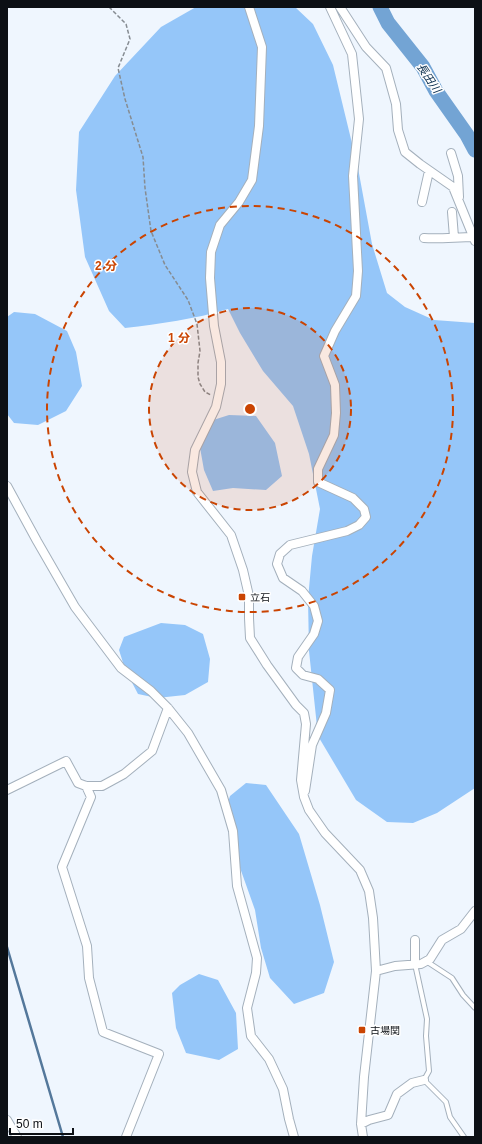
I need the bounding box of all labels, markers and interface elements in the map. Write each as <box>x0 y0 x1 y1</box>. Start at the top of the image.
water label: 長田川 <box>415 61 444 96</box>
text: 2 分 <box>95 259 117 273</box>
text: 1 分 <box>168 331 190 345</box>
centre of rings <box>243 402 257 416</box>
marker: 立石 <box>237 592 247 602</box>
place label: 立石 <box>250 592 270 603</box>
marker: 古場関 <box>357 1025 367 1035</box>
place label: 古場関 <box>370 1025 400 1036</box>
scale bar <box>10 1110 73 1136</box>
text: 50 m <box>16 1117 43 1131</box>

